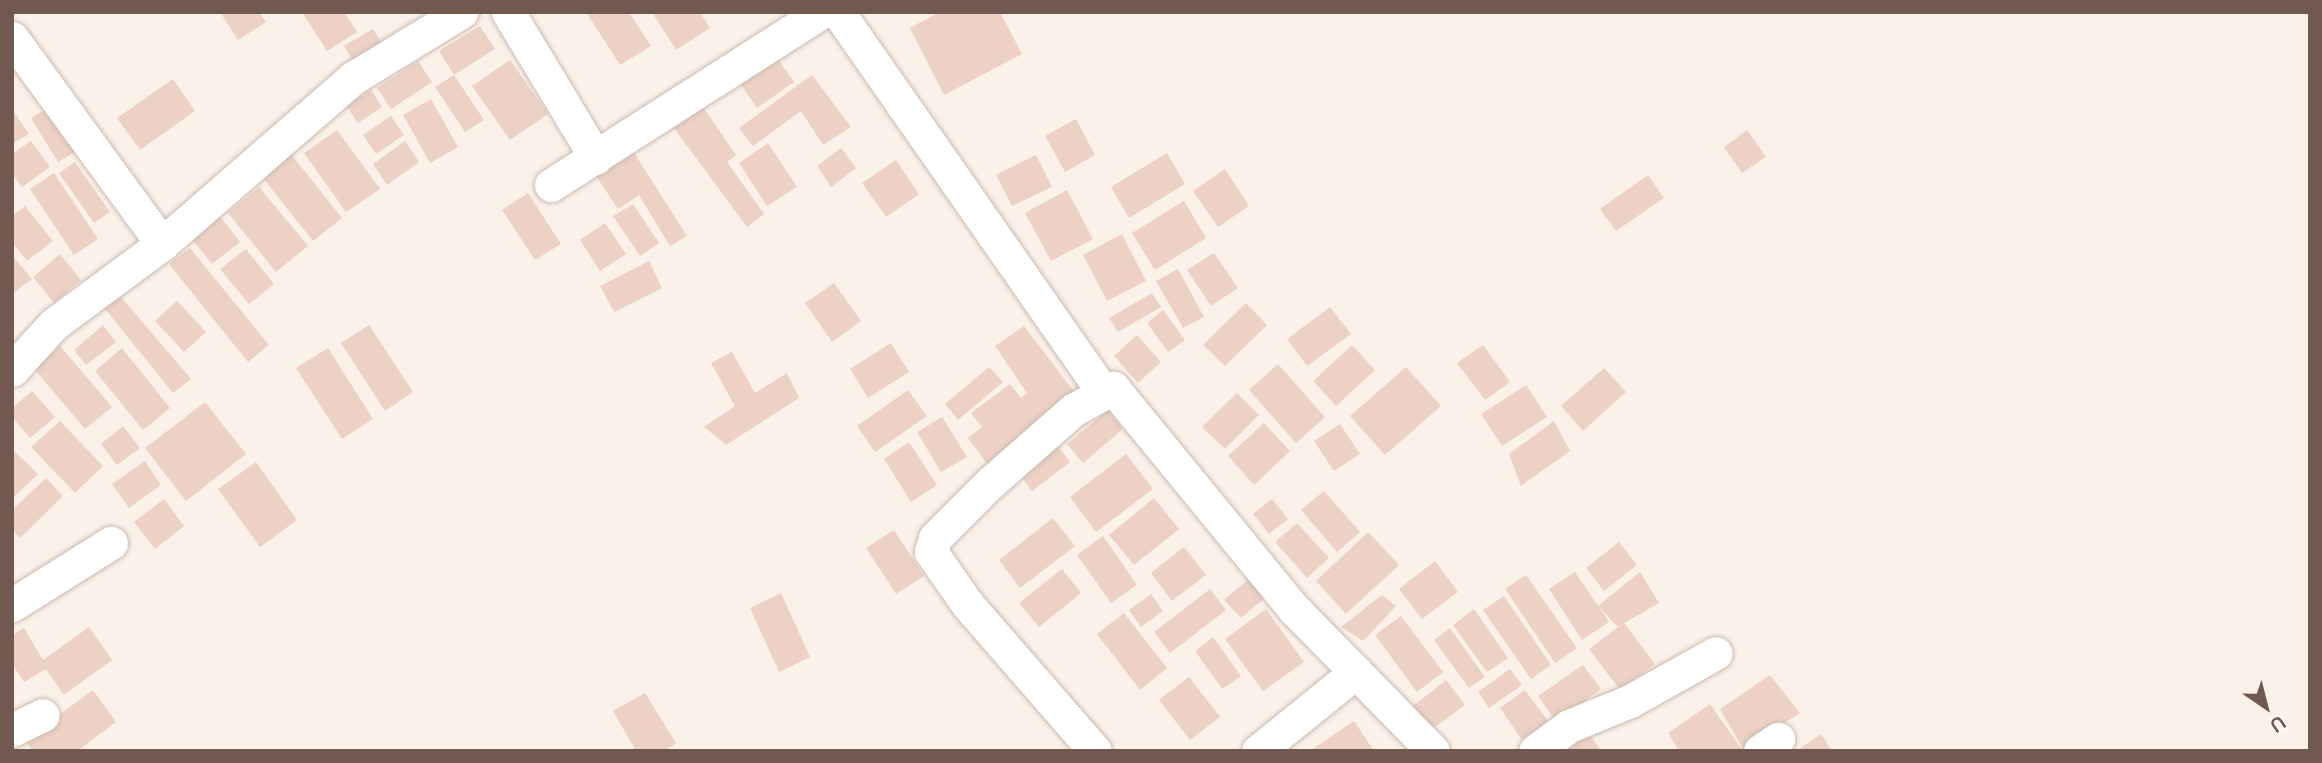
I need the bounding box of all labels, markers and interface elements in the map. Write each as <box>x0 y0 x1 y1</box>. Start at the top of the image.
north arrow <box>2231 672 2301 742</box>
text: U <box>2266 711 2291 738</box>

